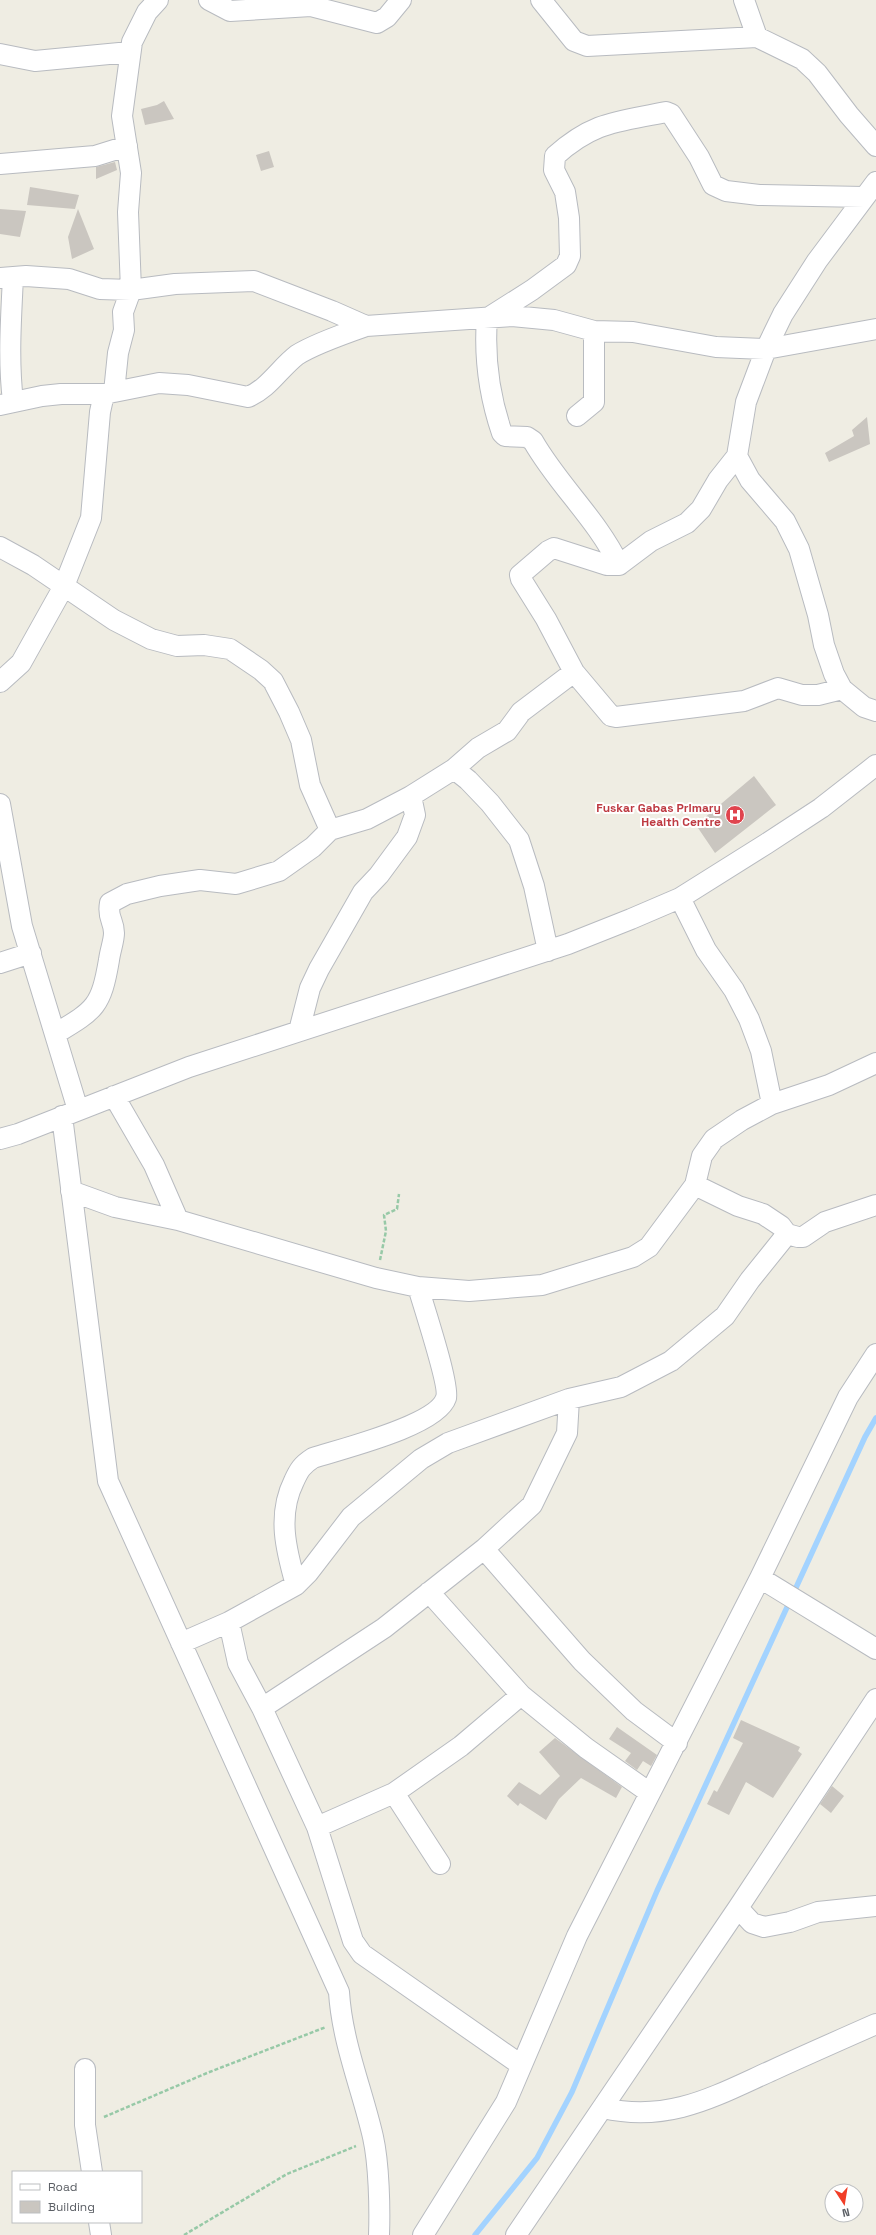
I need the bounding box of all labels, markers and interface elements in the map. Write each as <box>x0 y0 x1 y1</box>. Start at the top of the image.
place label: Fuskar Gabas Primary Health Centre <box>596 800 721 830</box>
hospital icon: Fuskar Gabas Primary Health Centre <box>724 804 746 826</box>
legend <box>12 2171 142 2223</box>
text: Road <box>48 2179 77 2195</box>
north arrow <box>824 2183 864 2223</box>
text: Building <box>48 2199 95 2215</box>
text: N <box>841 2205 851 2220</box>

